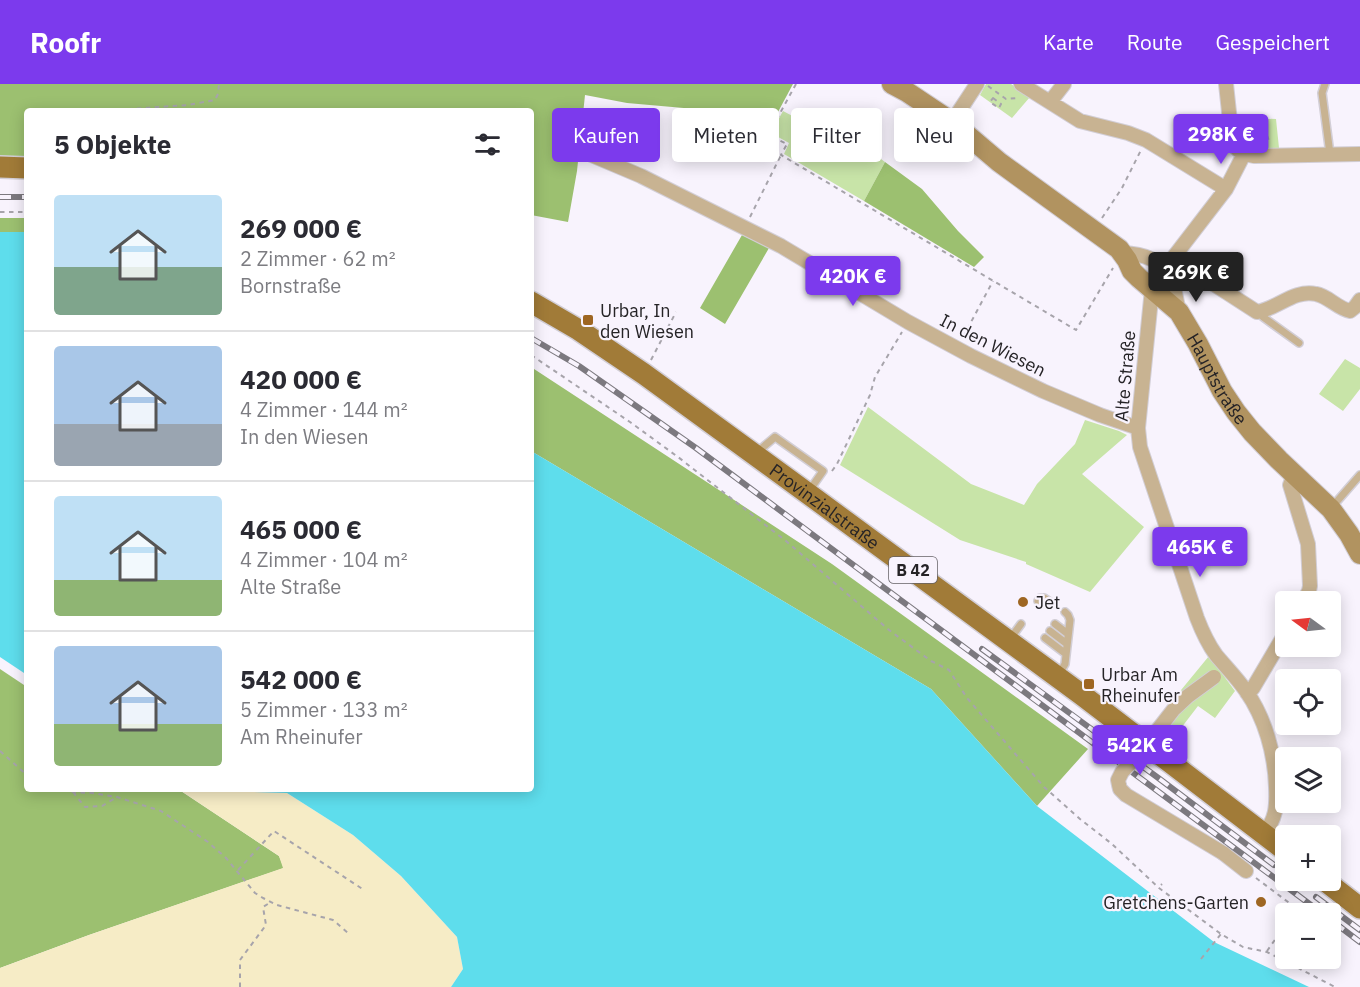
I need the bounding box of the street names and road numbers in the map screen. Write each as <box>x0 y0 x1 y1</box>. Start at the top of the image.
street label: In den Wiesen <box>936 308 1050 382</box>
street label: Hauptstraße <box>1182 328 1253 429</box>
street label: Alte Straße <box>1110 330 1140 422</box>
street label: Provinzialstraße <box>765 458 884 554</box>
road number: B 42 <box>889 557 937 583</box>

